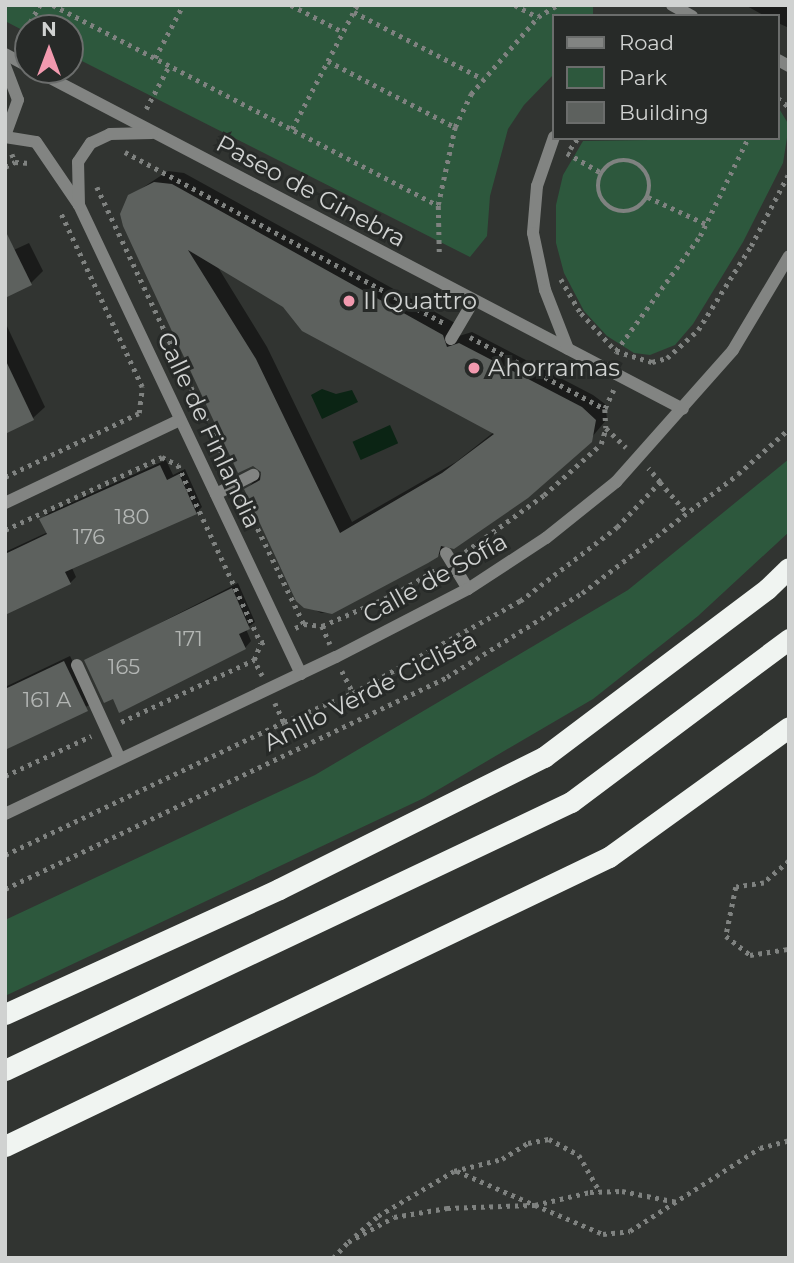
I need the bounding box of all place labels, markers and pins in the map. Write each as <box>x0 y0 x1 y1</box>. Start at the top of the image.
place label: Il Quattro <box>363 287 477 315</box>
marker: Il Quattro <box>341 293 357 309</box>
place label: Ahorramas <box>488 354 620 382</box>
marker: Ahorramas <box>466 360 482 376</box>

